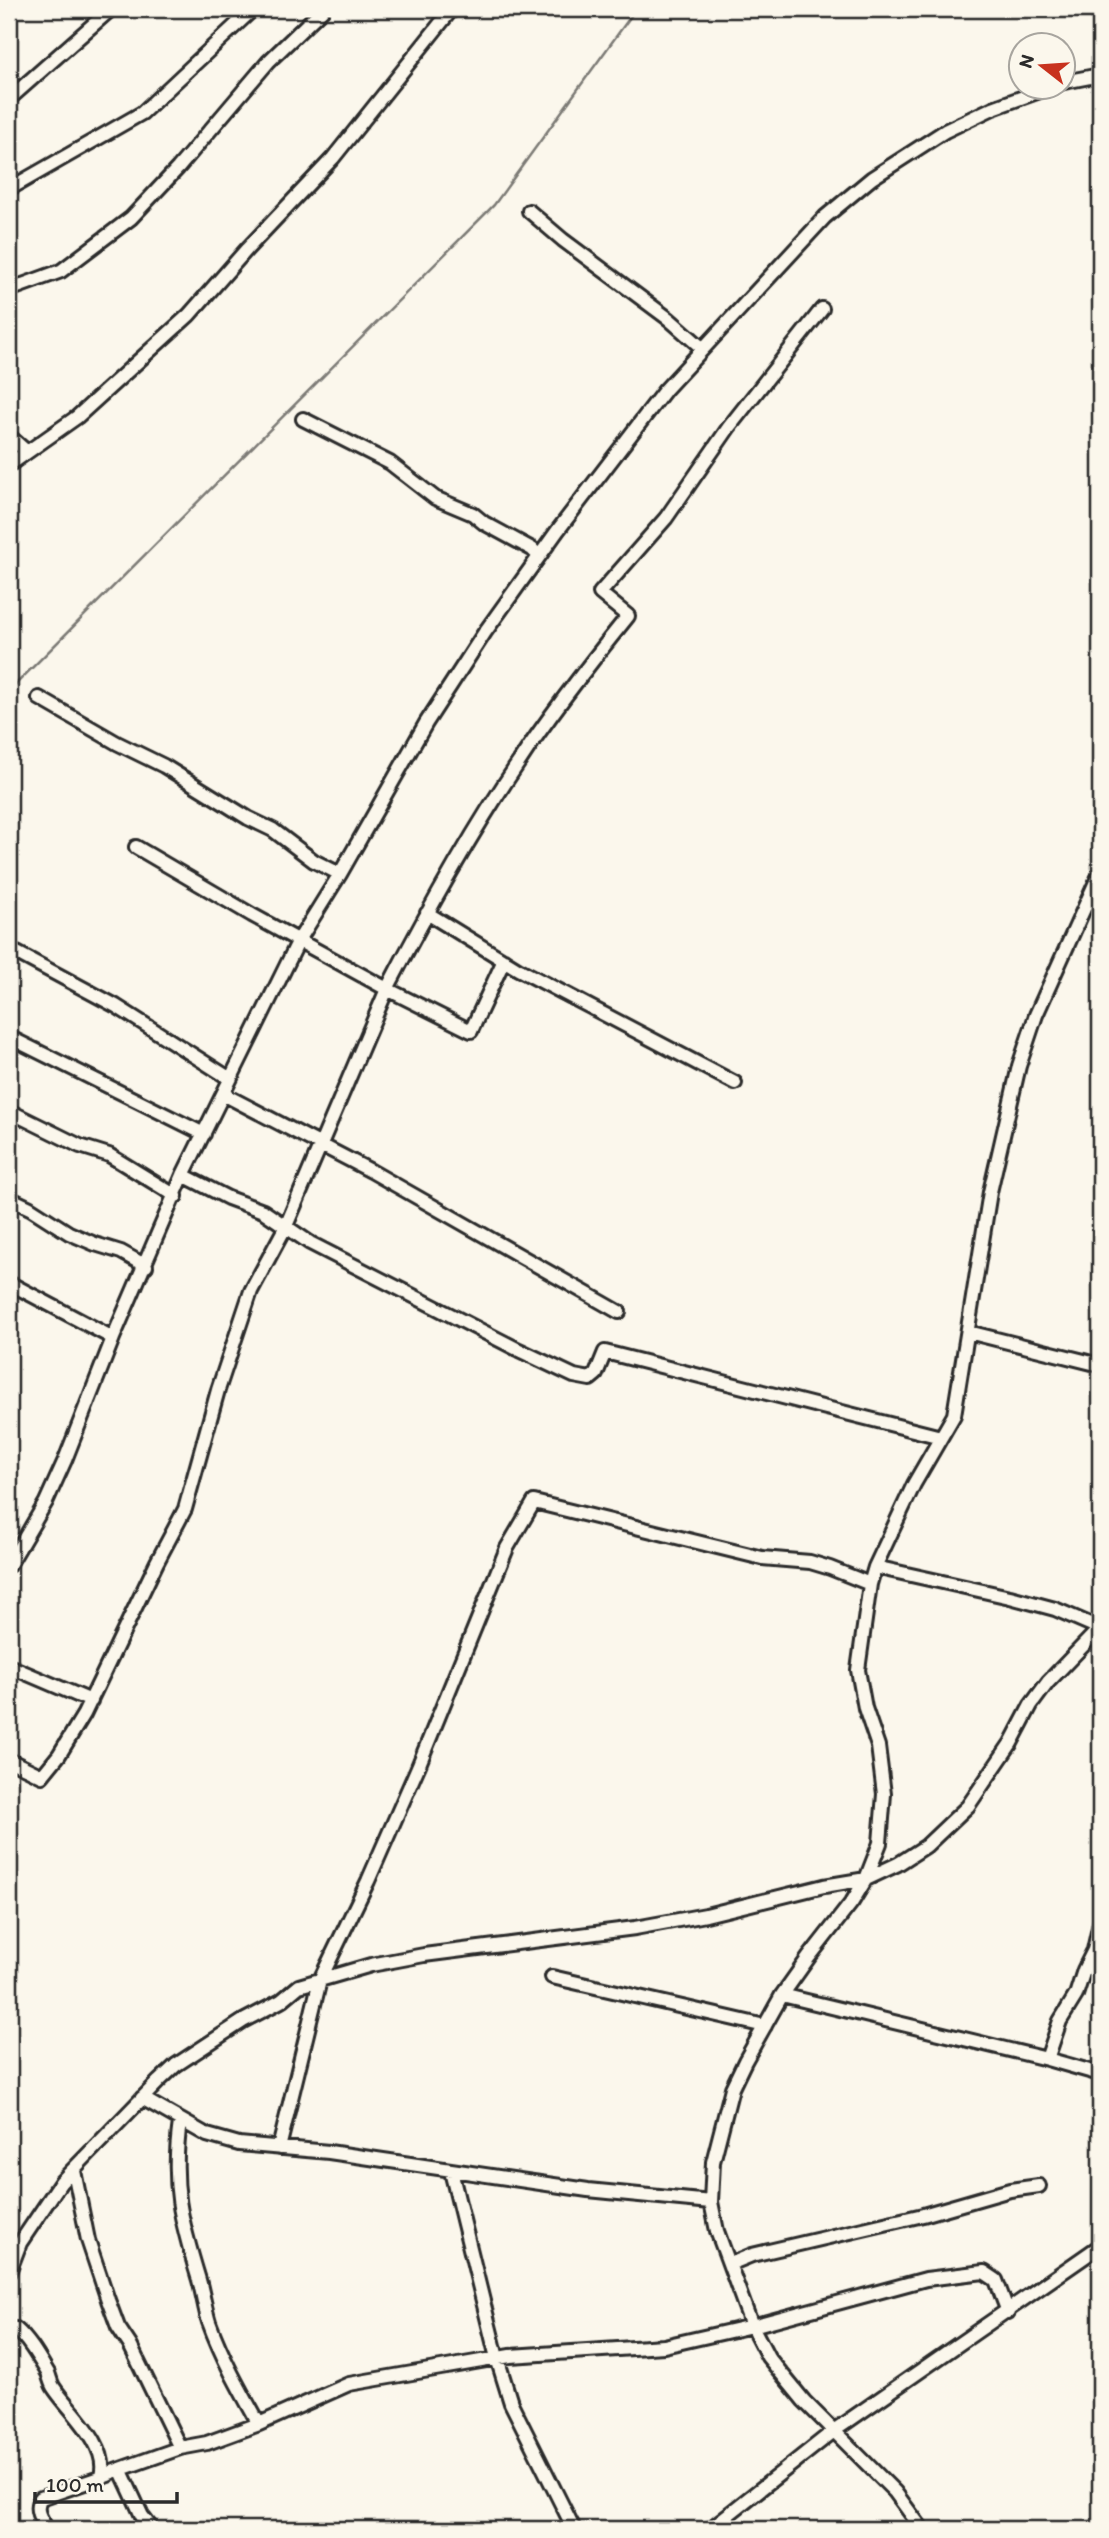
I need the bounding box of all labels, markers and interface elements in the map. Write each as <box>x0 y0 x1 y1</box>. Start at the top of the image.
north arrow <box>1007 32 1078 102</box>
text: N <box>1013 52 1039 71</box>
scale bar <box>35 2461 177 2505</box>
text: 100 m <box>46 2472 104 2497</box>

